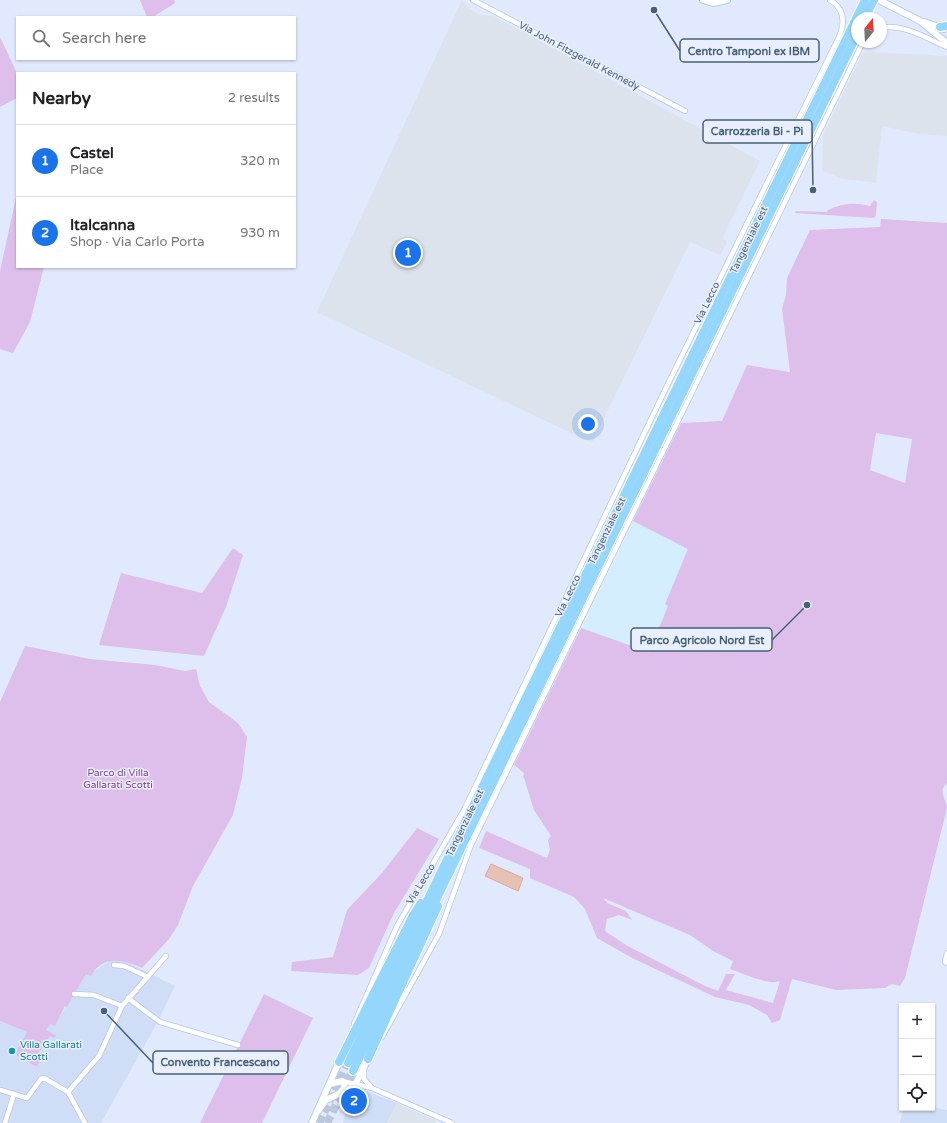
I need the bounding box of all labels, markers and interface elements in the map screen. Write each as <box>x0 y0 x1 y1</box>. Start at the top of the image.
north arrow <box>851 12 887 48</box>
search box <box>16 16 296 60</box>
street label: Via John Fitzgerald Kennedy <box>517 19 642 93</box>
icon: search <box>30 27 52 49</box>
text: Search here <box>62 29 146 47</box>
callout: Centro Tamponi ex IBM <box>680 39 819 62</box>
text: Centro Tamponi ex IBM <box>688 45 810 59</box>
text: Nearby <box>32 88 91 109</box>
text: 2 results <box>228 90 280 106</box>
callout: Carrozzeria Bi - Pi <box>703 120 812 143</box>
text: Carrozzeria Bi - Pi <box>711 125 803 138</box>
text: Castel <box>70 144 114 162</box>
text: 1 <box>41 153 49 169</box>
text: 320 m <box>240 153 280 169</box>
text: Place <box>70 162 103 178</box>
street label: Tangenziale est <box>728 204 771 275</box>
text: Italcanna <box>70 216 135 234</box>
text: 2 <box>41 225 49 241</box>
text: 930 m <box>240 225 280 241</box>
text: Shop · Via Carlo Porta <box>70 234 204 250</box>
pin: 1 <box>395 238 421 268</box>
street label: Via Lecco <box>692 280 722 326</box>
your location <box>578 414 598 434</box>
street label: Tangenziale est <box>586 495 629 566</box>
street label: Via Lecco <box>553 573 583 619</box>
callout: Parco Agricolo Nord Est <box>631 628 772 651</box>
text: Parco Agricolo Nord Est <box>639 634 765 648</box>
park label: Parco di Villa Gallarati Scotti <box>83 767 153 791</box>
street label: Tangenziale est <box>444 787 487 858</box>
street label: Via Lecco <box>404 861 438 907</box>
map controls <box>899 1003 935 1111</box>
button: + <box>899 1003 935 1039</box>
place label: Villa Gallarati Scotti <box>20 1039 82 1063</box>
button: − <box>899 1039 935 1075</box>
marker: Villa Gallarati Scotti <box>7 1046 17 1056</box>
callout: Convento Francescano <box>153 1051 288 1074</box>
text: Convento Francescano <box>160 1056 280 1069</box>
button: locate <box>899 1075 935 1111</box>
pin: 2 <box>341 1086 367 1116</box>

